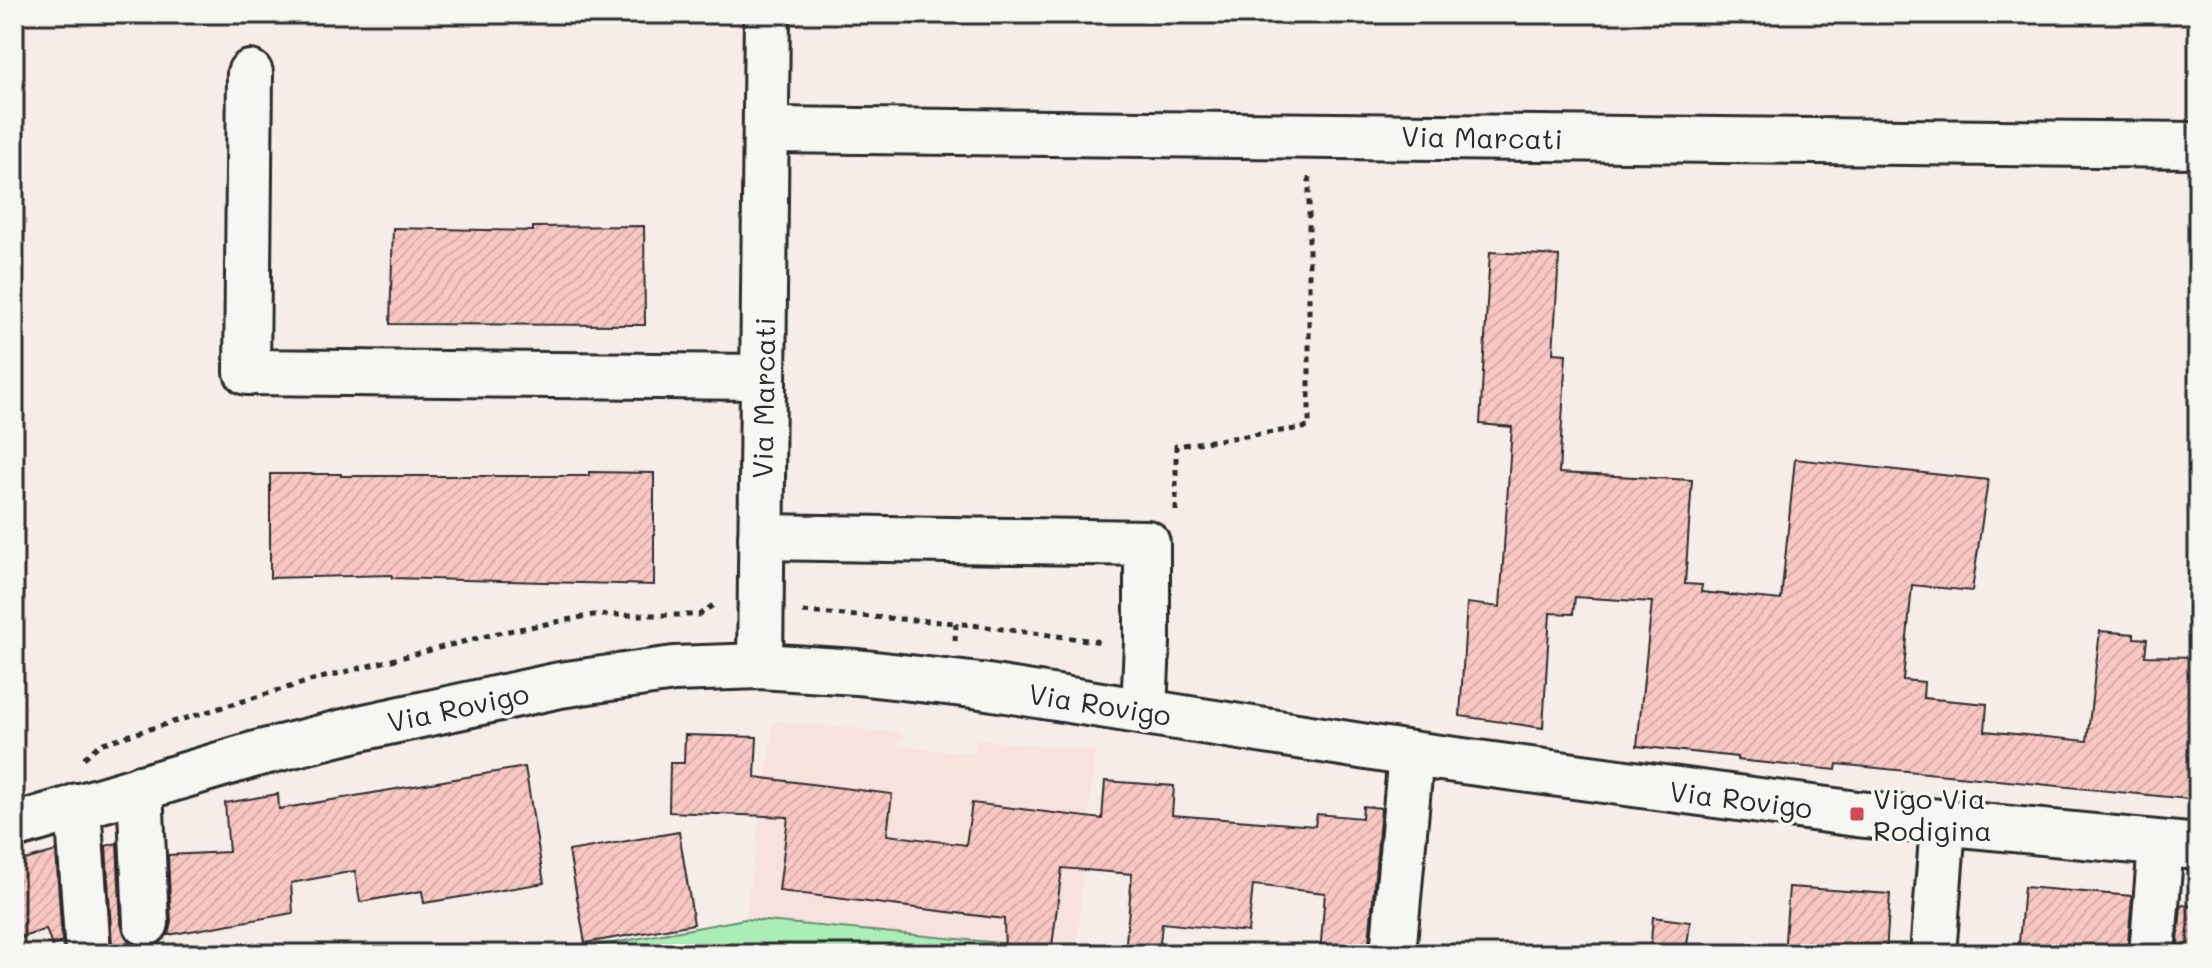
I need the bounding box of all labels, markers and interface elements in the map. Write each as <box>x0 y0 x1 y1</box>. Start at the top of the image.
street label: Via Marcati <box>1401 118 1563 156</box>
street label: Via Marcati <box>744 317 782 479</box>
street label: Via Rovigo <box>384 674 532 740</box>
street label: Via Rovigo <box>1026 675 1174 733</box>
street label: Via Rovigo <box>1667 772 1815 826</box>
place label: Vigo Via Rodigina <box>1873 780 1992 848</box>
marker: Vigo Via Rodigina <box>1848 805 1866 823</box>

